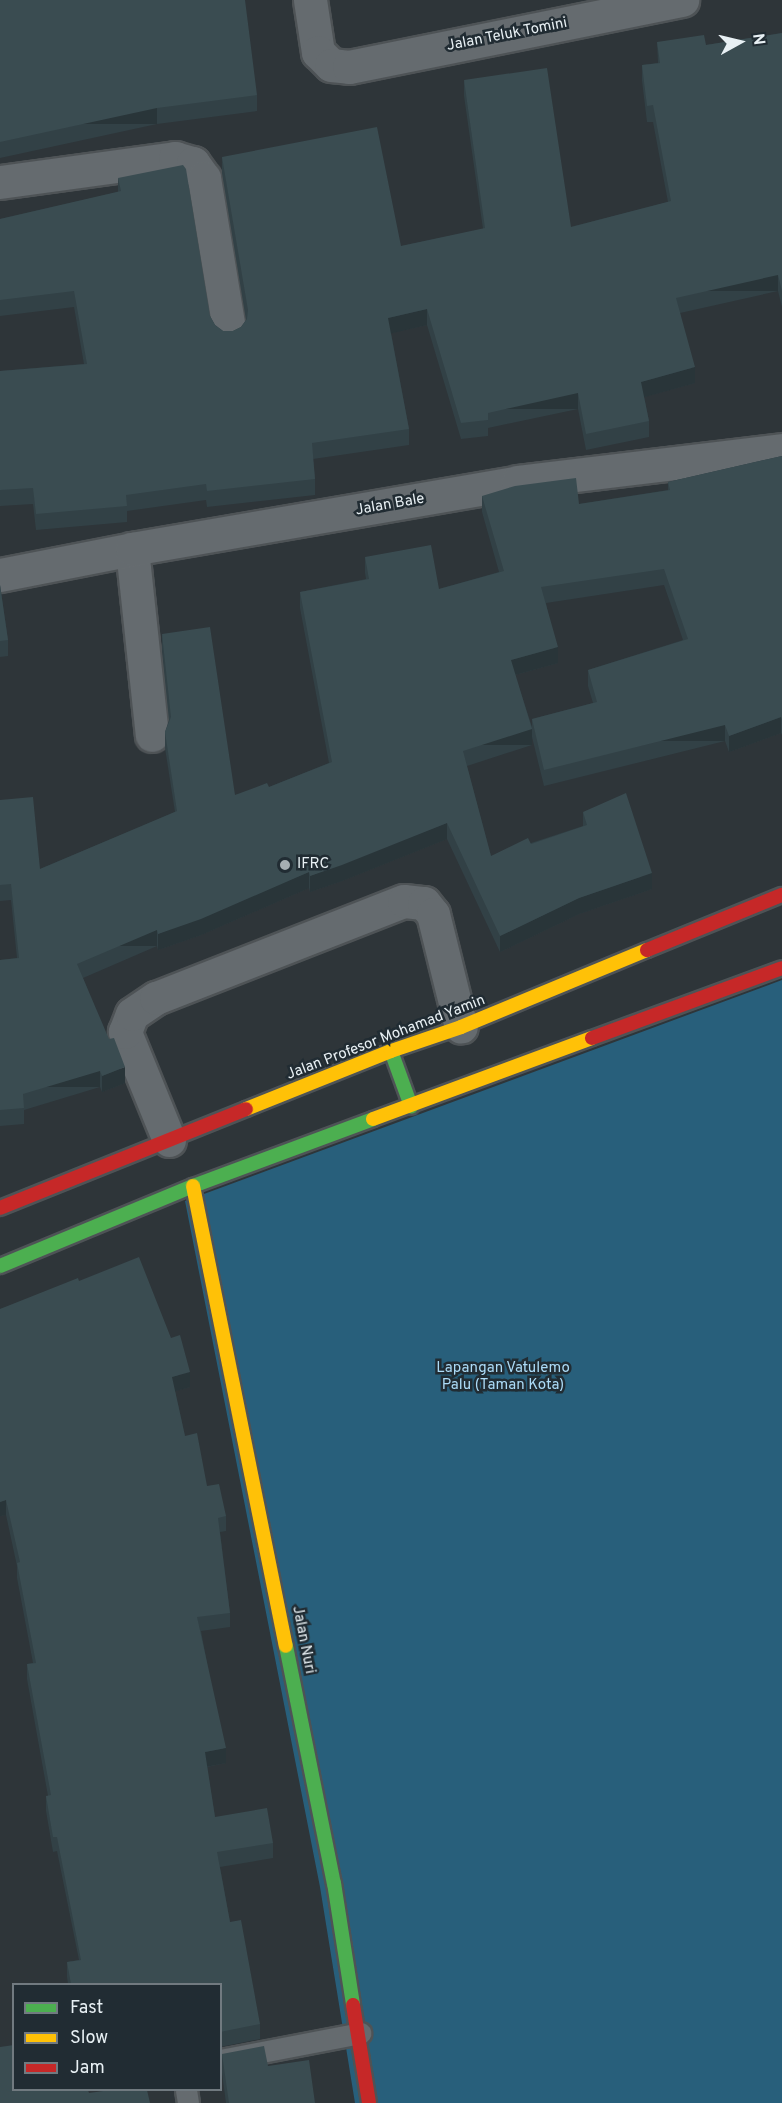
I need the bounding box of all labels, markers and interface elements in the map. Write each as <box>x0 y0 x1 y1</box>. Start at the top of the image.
north arrow <box>710 12 770 72</box>
street label: Jalan Teluk Tomini <box>444 14 570 56</box>
text: N <box>747 32 769 47</box>
street label: Jalan Bale <box>354 490 426 520</box>
place label: IFRC <box>297 856 329 874</box>
marker: IFRC <box>278 858 292 872</box>
street label: Jalan Profesor Mohamad Yamin <box>284 992 488 1084</box>
park label: Lapangan Vatulemo Palu (Taman Kota) <box>436 1359 570 1394</box>
street label: Jalan Nuri <box>288 1605 318 1675</box>
legend <box>12 1983 222 2091</box>
text: Fast <box>70 1997 103 2020</box>
text: Slow <box>70 2027 108 2050</box>
text: Jam <box>70 2057 105 2080</box>

